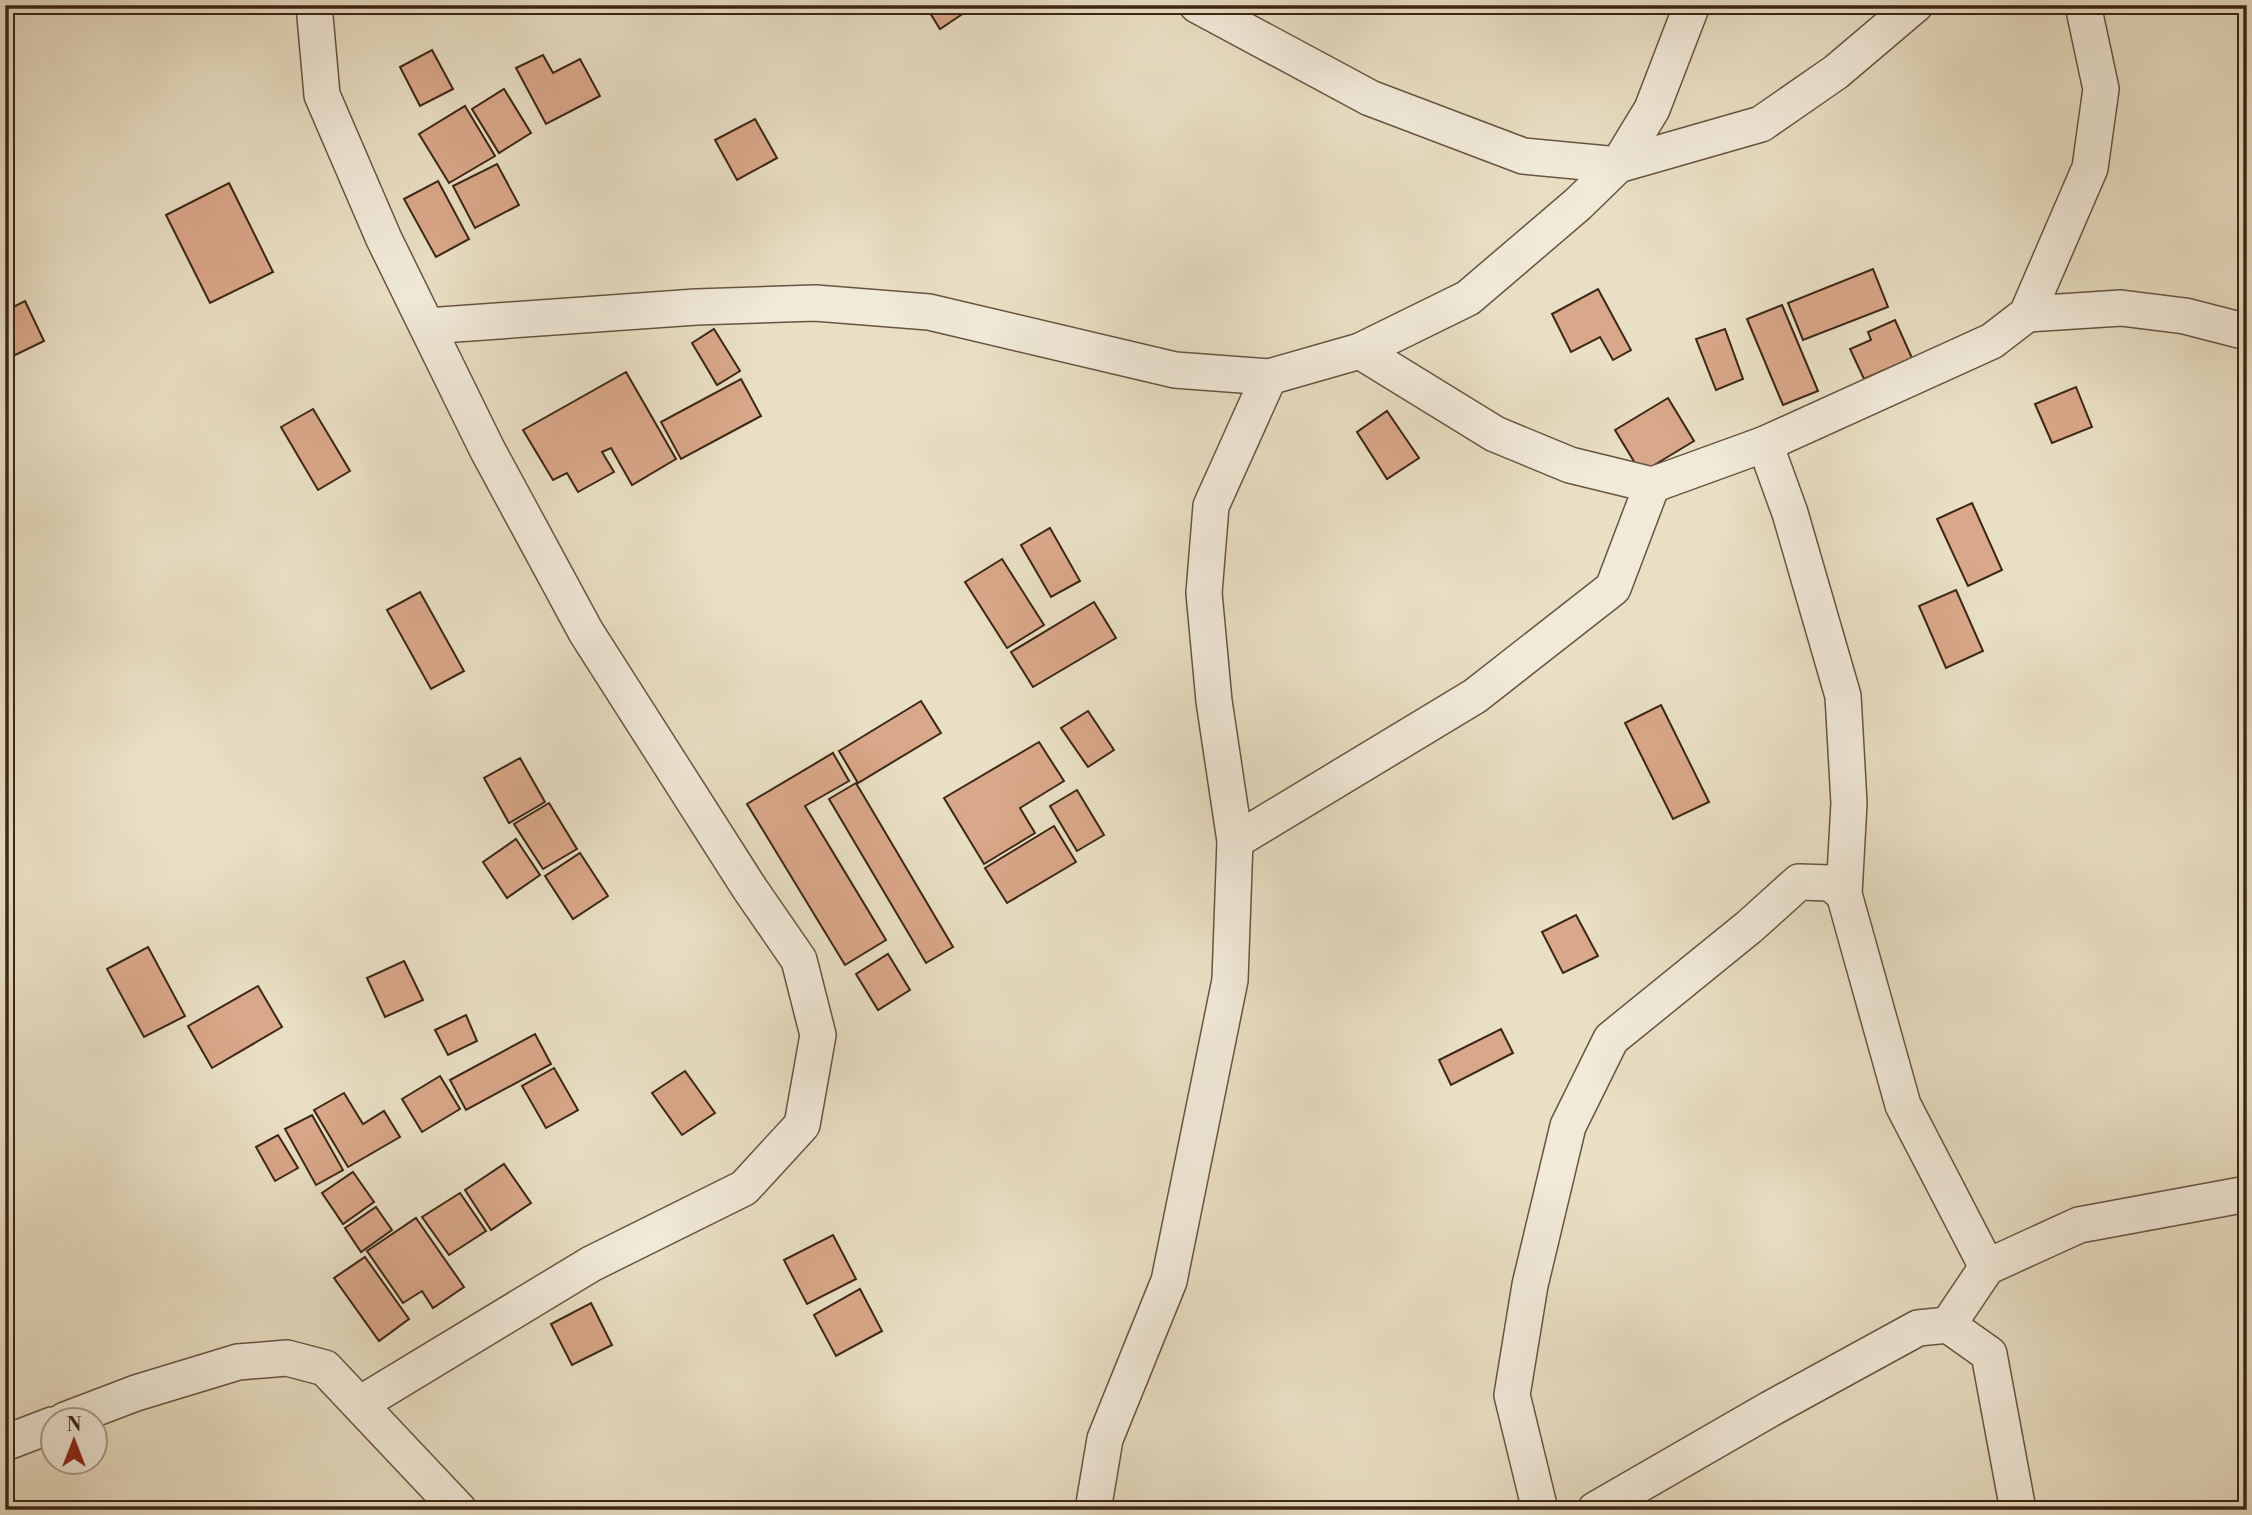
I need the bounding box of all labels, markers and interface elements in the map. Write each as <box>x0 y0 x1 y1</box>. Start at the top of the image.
north arrow <box>38 1406 108 1476</box>
text: N <box>66 1413 82 1437</box>

